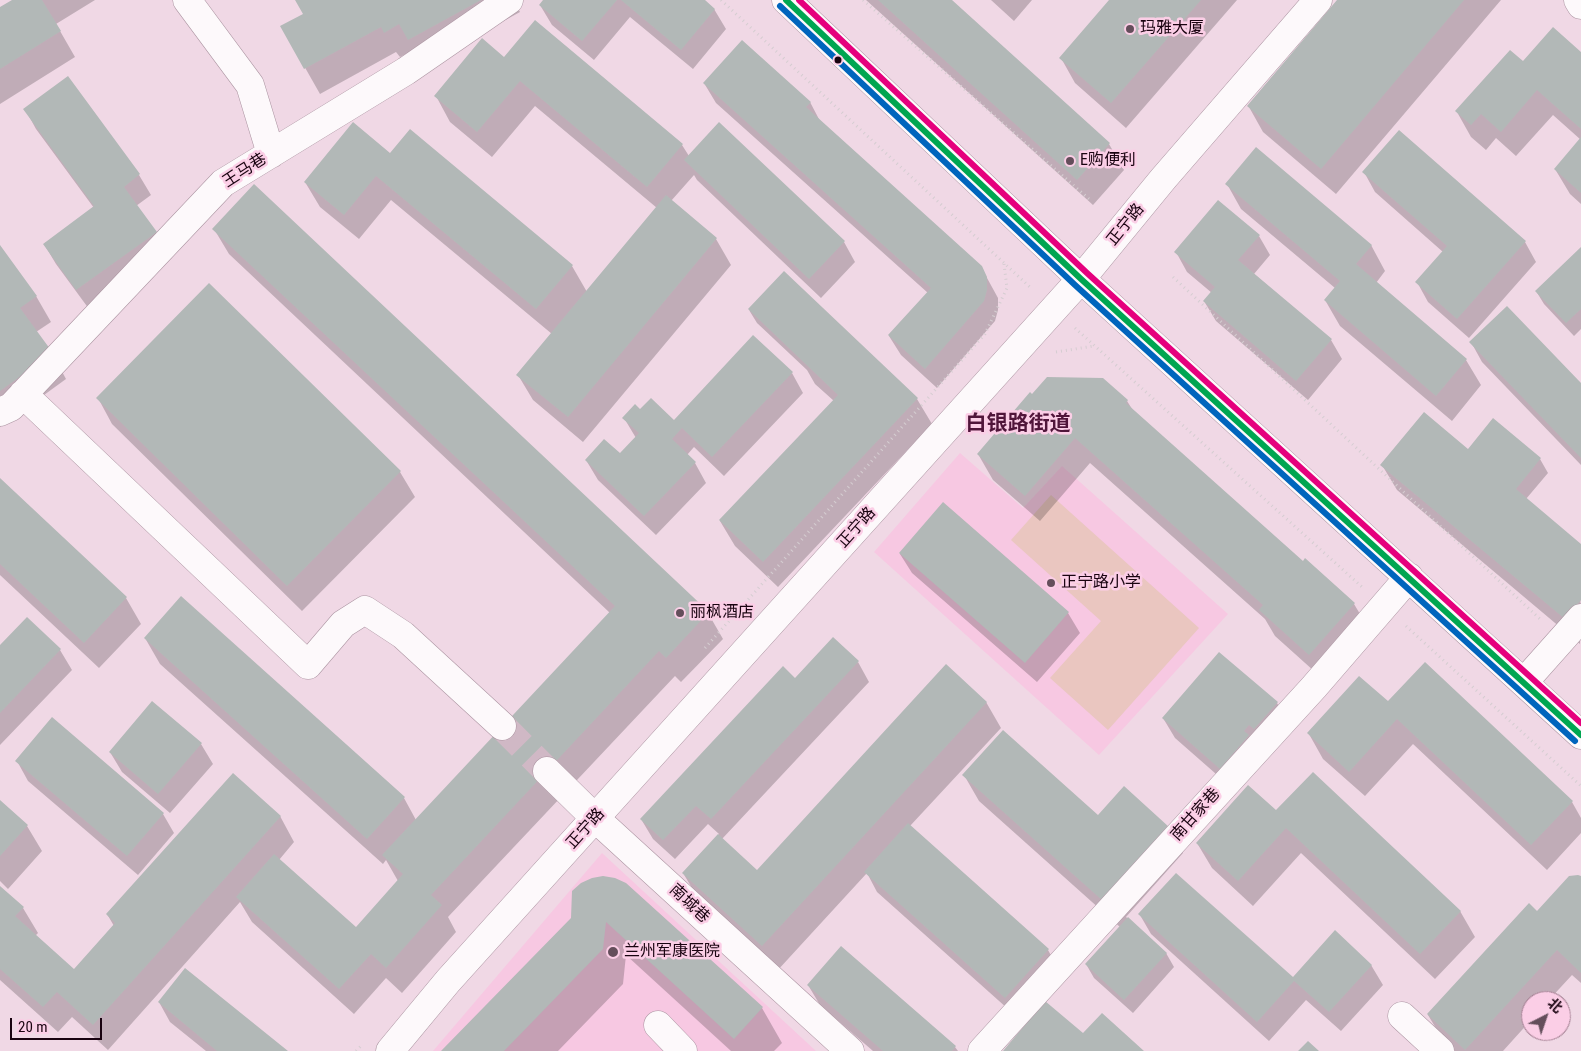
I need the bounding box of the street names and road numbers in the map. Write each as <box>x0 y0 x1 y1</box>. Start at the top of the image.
street label: 王马巷 <box>220 150 270 192</box>
street label: 正宁路 <box>1103 200 1149 250</box>
street label: 正宁路 <box>834 504 880 552</box>
street label: 南甘家巷 <box>1167 785 1225 845</box>
street label: 正宁路 <box>563 805 609 853</box>
street label: 南城巷 <box>665 881 713 927</box>

